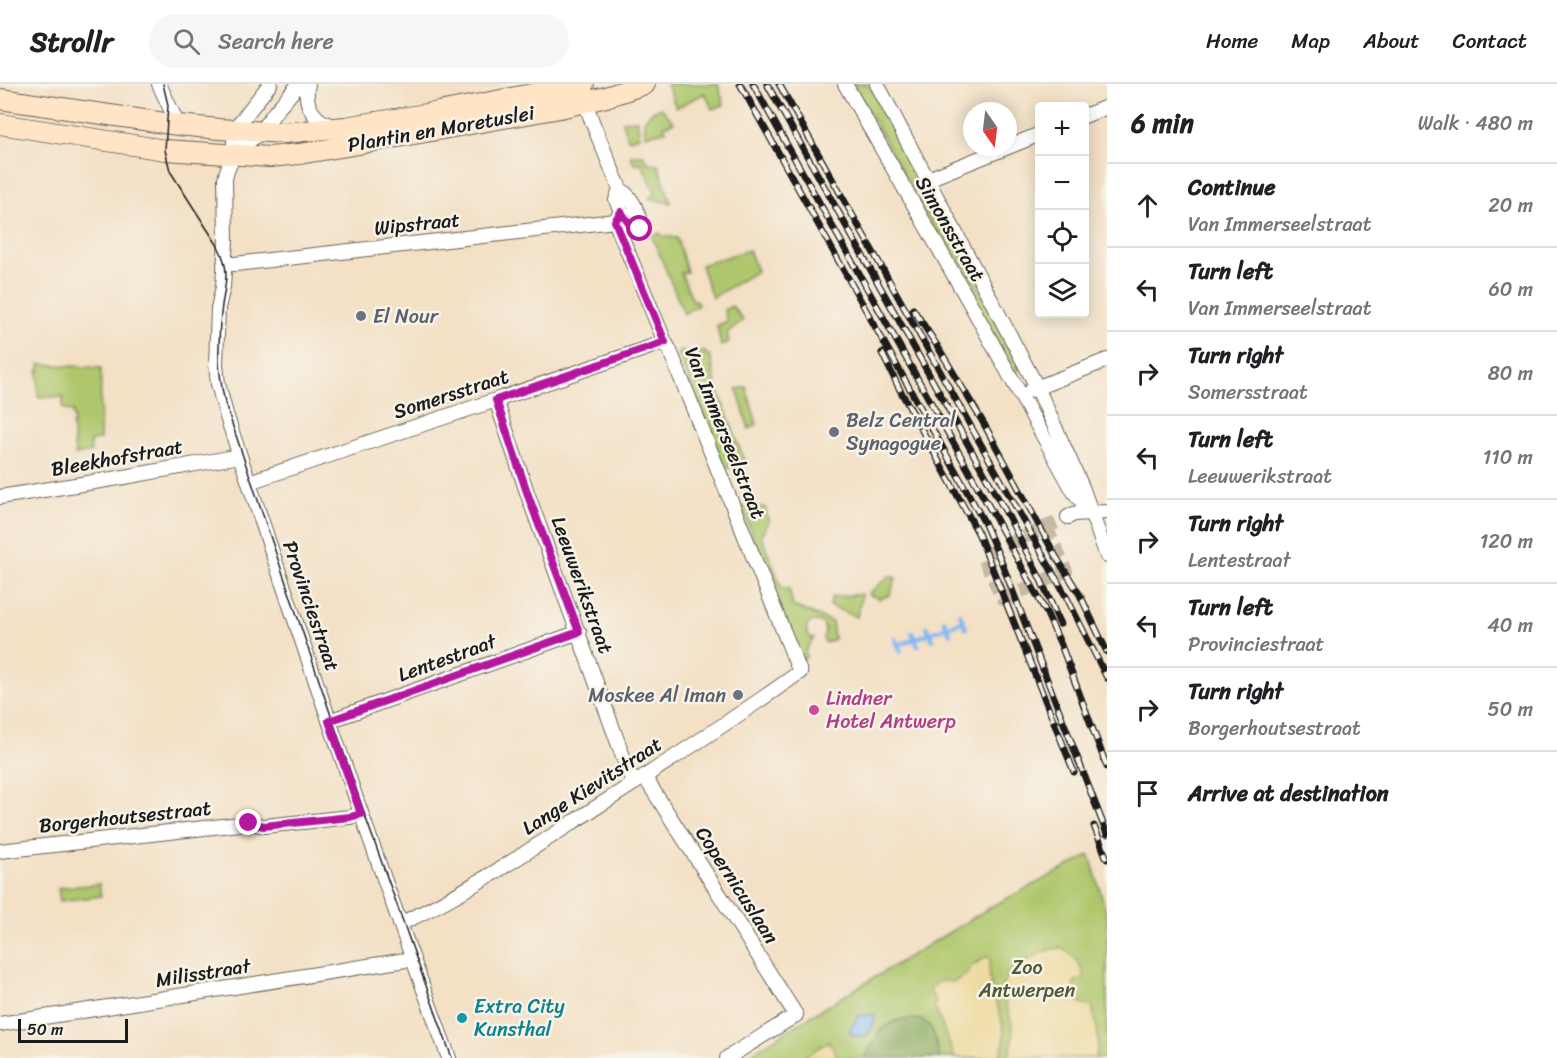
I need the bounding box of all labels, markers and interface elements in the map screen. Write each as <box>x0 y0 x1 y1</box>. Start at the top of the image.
search box <box>149 14 569 68</box>
text: Strollr <box>30 17 113 66</box>
text: Search here <box>218 22 334 61</box>
text: Home <box>1206 22 1258 60</box>
text: Map <box>1291 22 1330 60</box>
text: About <box>1363 22 1420 60</box>
text: Contact <box>1453 22 1527 60</box>
icon: search <box>170 25 203 58</box>
street label: Plantin en Moretuslei <box>345 95 539 163</box>
text: 6 min <box>1131 100 1194 146</box>
north arrow <box>963 102 1017 156</box>
map controls <box>1035 102 1089 318</box>
button: + <box>1035 102 1089 156</box>
text: Walk · 480 m <box>1418 106 1533 141</box>
button: − <box>1035 156 1089 210</box>
text: Continue <box>1188 168 1276 207</box>
street label: Simonsstraat <box>905 169 995 289</box>
text: 20 m <box>1488 188 1533 223</box>
icon: ahead <box>1131 189 1164 222</box>
street label: Wipstraat <box>373 202 462 246</box>
text: Van Immerseelstraat <box>1188 207 1371 242</box>
button: locate <box>1035 210 1089 264</box>
route start <box>626 215 652 241</box>
text: Turn left <box>1188 252 1273 291</box>
button: layers <box>1035 264 1089 318</box>
text: 60 m <box>1488 272 1533 307</box>
icon: left <box>1131 273 1164 306</box>
text: Van Immerseelstraat <box>1188 291 1371 326</box>
place label: El Nour <box>373 299 440 334</box>
marker: El Nour <box>354 309 368 323</box>
text: Turn right <box>1188 336 1283 375</box>
street label: Van Immerseelstraat <box>674 341 776 525</box>
text: 80 m <box>1488 356 1533 391</box>
icon: right <box>1131 357 1164 390</box>
street label: Somersstraat <box>389 359 514 429</box>
text: Somersstraat <box>1188 375 1308 410</box>
place label: Belz Central Synagogue <box>846 403 956 461</box>
text: Turn left <box>1188 420 1273 459</box>
marker: Belz Central Synagogue <box>827 425 841 439</box>
street label: Bleekhofstraat <box>48 429 186 487</box>
text: 110 m <box>1483 440 1533 475</box>
icon: left <box>1131 441 1164 474</box>
text: Leeuwerikstraat <box>1188 459 1332 494</box>
text: Turn right <box>1188 504 1283 543</box>
street label: Leeuwerikstraat <box>541 511 623 659</box>
text: 120 m <box>1480 524 1533 559</box>
icon: right <box>1131 525 1164 558</box>
street label: Provinciestraat <box>272 536 350 676</box>
text: Lentestraat <box>1188 543 1291 578</box>
text: Turn left <box>1188 588 1273 627</box>
text: 40 m <box>1487 608 1533 643</box>
icon: left <box>1131 609 1164 642</box>
street label: Lentestraat <box>393 624 502 692</box>
text: Provinciestraat <box>1188 627 1324 662</box>
text: Turn right <box>1188 672 1283 711</box>
place label: Moskee Al Iman <box>588 678 726 713</box>
place label: Lindner Hotel Antwerp <box>826 681 956 739</box>
marker: Moskee Al Iman <box>731 688 745 702</box>
text: 50 m <box>1488 692 1533 727</box>
icon: right <box>1131 693 1164 726</box>
marker: Lindner Hotel Antwerp <box>807 703 821 717</box>
text: Borgerhoutsestraat <box>1188 711 1361 746</box>
street label: Lange Kievitstraat <box>515 727 669 845</box>
text: Arrive at destination <box>1188 774 1389 813</box>
icon: arrive <box>1131 777 1164 810</box>
street label: Borgerhoutsestraat <box>37 791 213 843</box>
route end <box>235 809 261 835</box>
street label: Copernicuslaan <box>686 819 788 951</box>
street label: Milisstraat <box>153 948 254 998</box>
park label: Zoo Antwerpen <box>978 950 1075 1008</box>
place label: Extra City Kunsthal <box>474 989 565 1047</box>
marker: Extra City Kunsthal <box>455 1011 469 1025</box>
text: 50 m <box>27 1015 63 1044</box>
scale bar <box>18 1016 128 1044</box>

